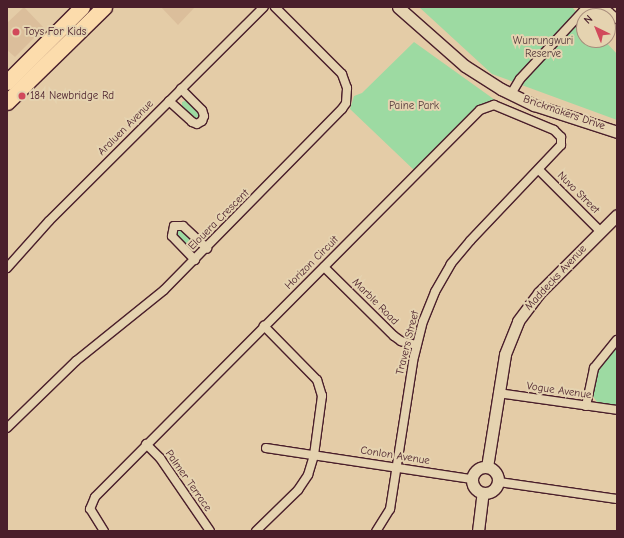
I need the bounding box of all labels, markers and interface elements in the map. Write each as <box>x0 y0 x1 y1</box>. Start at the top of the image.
north arrow <box>576 8 616 48</box>
text: N <box>581 12 595 27</box>
place label: Toys For Kids <box>24 25 86 39</box>
marker: Toys For Kids <box>11 27 21 37</box>
park label: Wurrungwuri Reserve <box>513 35 573 61</box>
place label: 184 Newbridge Rd <box>30 89 114 103</box>
marker: 184 Newbridge Rd <box>17 91 27 101</box>
street label: Brickmakers Drive <box>521 93 607 133</box>
street label: Araluen Avenue <box>96 98 156 158</box>
park label: Paine Park <box>389 99 439 113</box>
street label: Nuvo Street <box>554 169 602 217</box>
street label: Elouera Crescent <box>186 187 252 253</box>
street label: Horizon Circuit <box>282 233 342 293</box>
street label: Maddecks Avenue <box>522 243 590 313</box>
street label: Marble Road <box>349 276 401 328</box>
street label: Travers Street <box>394 310 422 376</box>
street label: Vogue Avenue <box>526 380 592 402</box>
street label: Conlon Avenue <box>359 444 431 468</box>
street label: Palmer Terrace <box>162 448 214 514</box>

